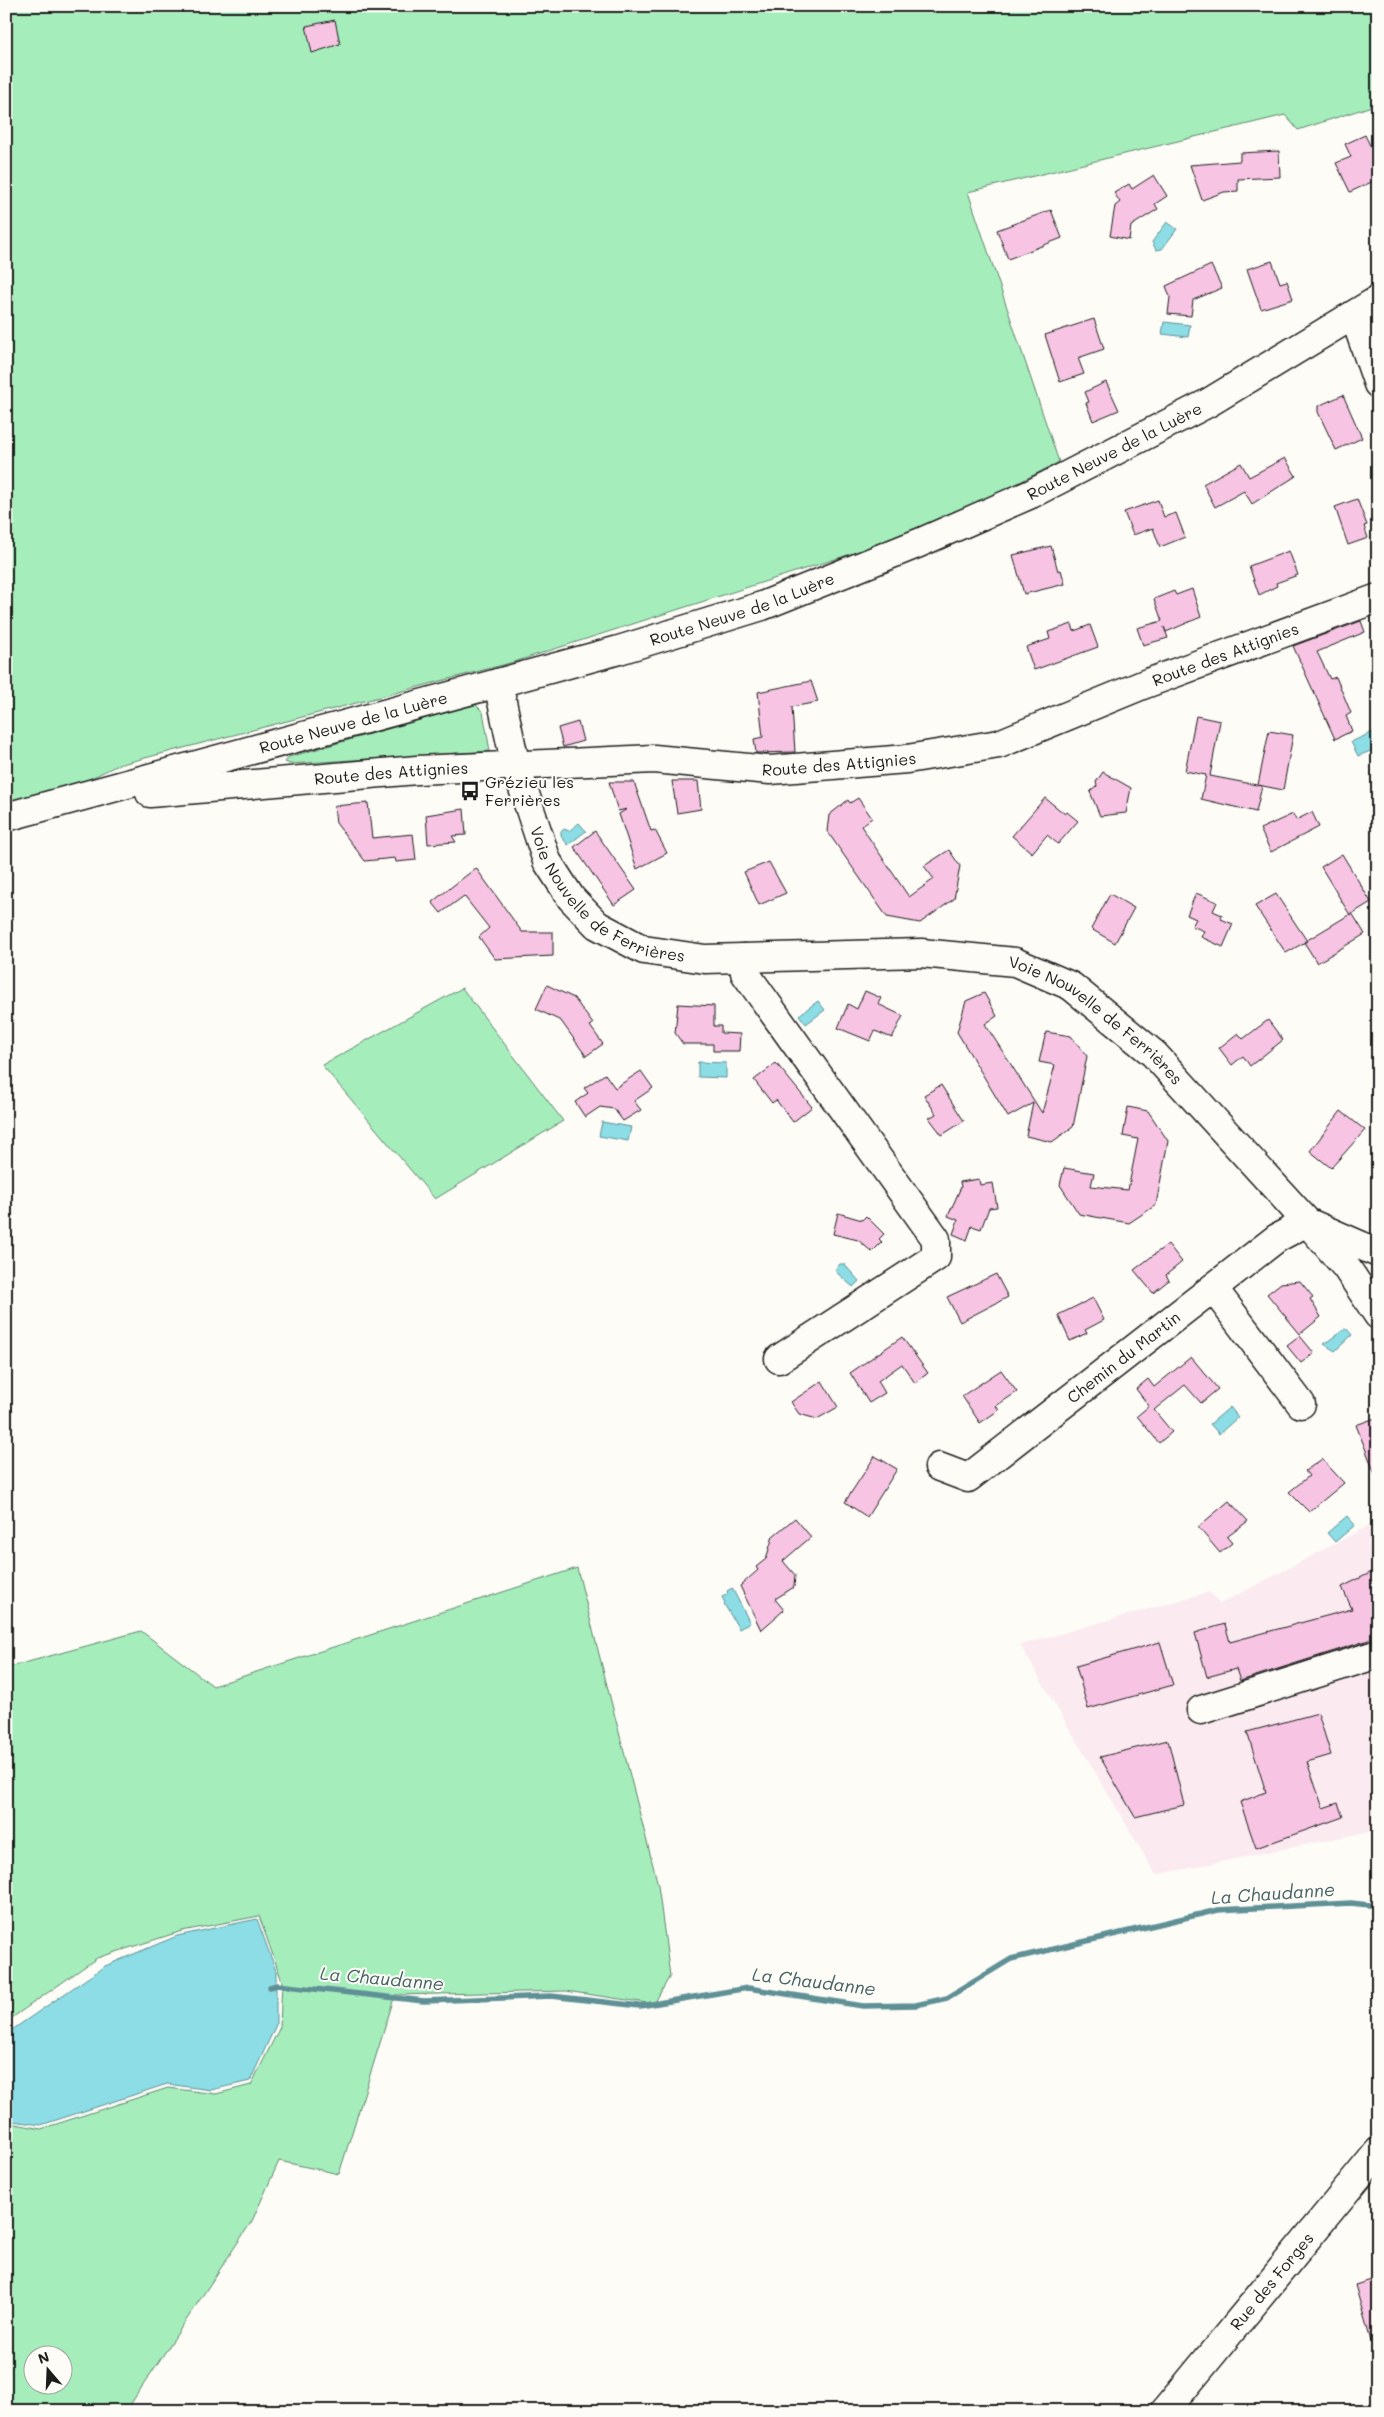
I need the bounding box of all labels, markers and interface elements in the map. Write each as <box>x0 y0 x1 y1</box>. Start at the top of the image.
street label: Route Neuve de la Luère <box>1023 397 1205 504</box>
street label: Route Neuve de la Luère <box>647 567 837 650</box>
street label: Route des Attignies <box>1149 617 1301 690</box>
street label: Route Neuve de la Luère <box>257 686 450 758</box>
street label: Route des Attignies <box>761 747 917 780</box>
street label: Route des Attignies <box>313 757 469 789</box>
place label: Grézieu les Ferrières <box>485 771 574 810</box>
bus stop icon: Grézieu les Ferrières <box>459 780 481 802</box>
street label: Voie Nouvelle de Ferrières <box>526 823 686 966</box>
street label: Voie Nouvelle de Ferrières <box>1008 950 1188 1089</box>
street label: Chemin du Martin <box>1062 1306 1184 1407</box>
water label: La Chaudanne <box>1210 1877 1336 1909</box>
water label: La Chaudanne <box>319 1961 445 1995</box>
water label: La Chaudanne <box>751 1962 877 2000</box>
street label: Rue des Forges <box>1225 2228 1318 2334</box>
north arrow <box>22 2344 72 2394</box>
text: N <box>35 2347 52 2368</box>

